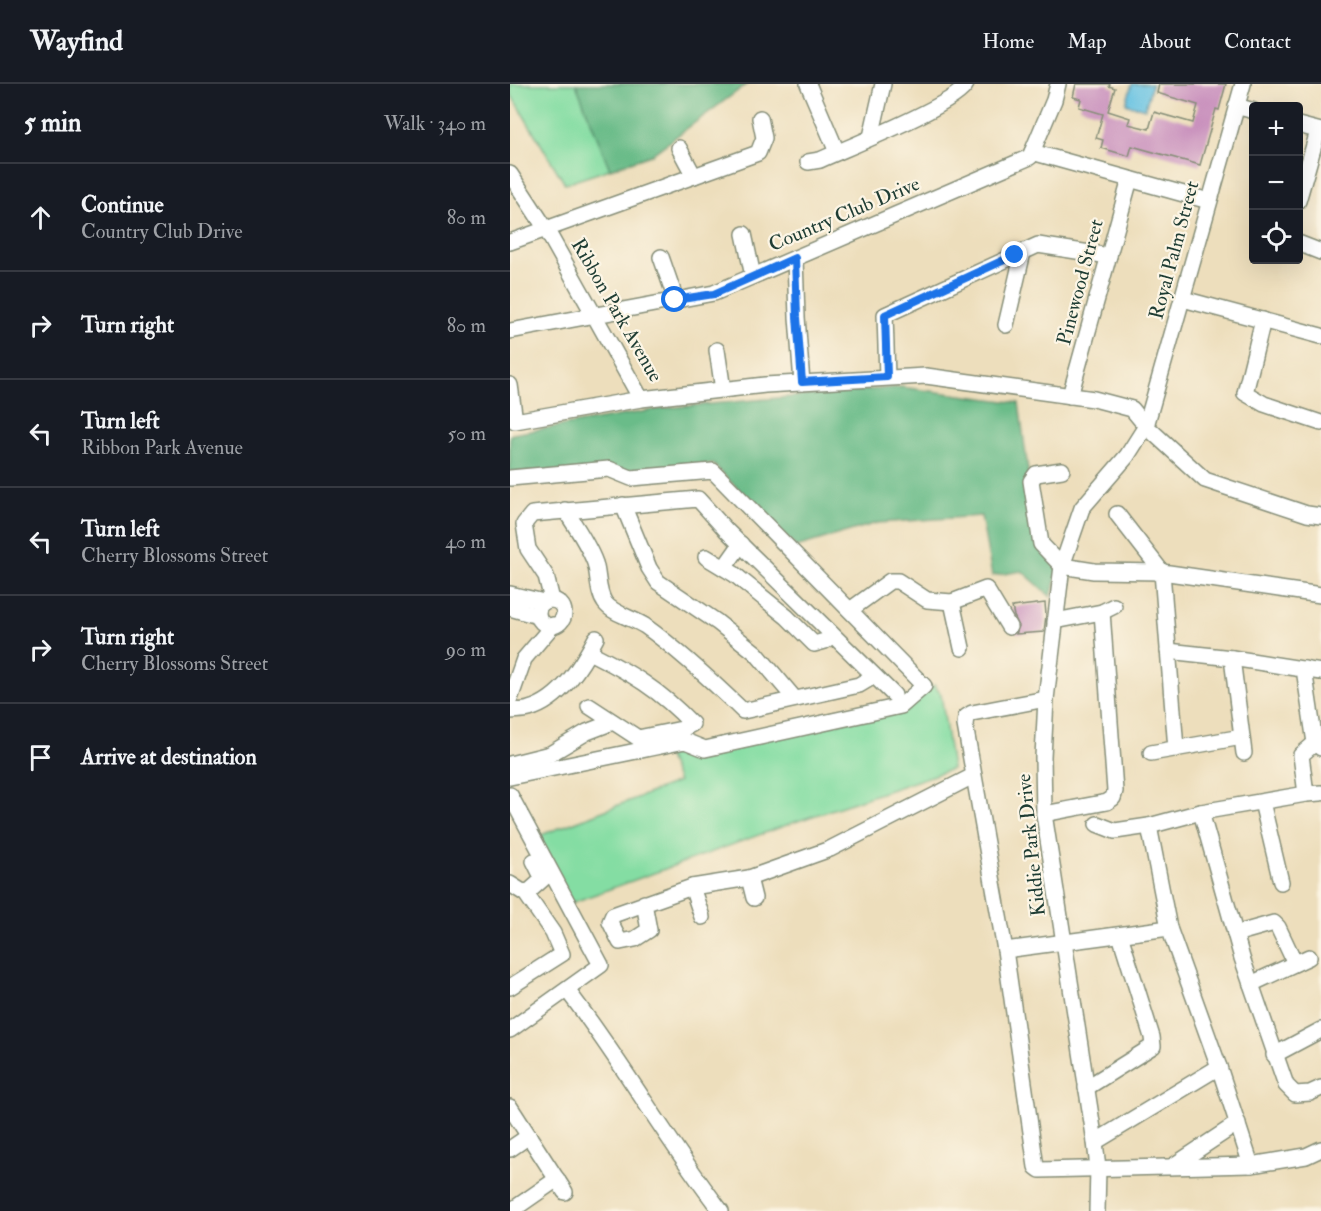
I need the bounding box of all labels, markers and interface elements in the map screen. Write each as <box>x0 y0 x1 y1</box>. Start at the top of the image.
text: Wayfind <box>30 24 123 59</box>
text: Home <box>982 28 1034 55</box>
text: Map <box>1067 28 1107 55</box>
text: About <box>1140 28 1191 55</box>
text: Contact <box>1224 28 1291 55</box>
map controls <box>1249 102 1303 264</box>
button: + <box>1249 102 1303 156</box>
text: 5 min <box>24 107 81 139</box>
text: Walk · 340 m <box>384 111 486 136</box>
button: − <box>1249 156 1303 210</box>
street label: Country Club Drive <box>765 171 923 257</box>
street label: Royal Palm Street <box>1143 177 1205 322</box>
text: Continue <box>81 191 164 219</box>
icon: ahead <box>24 201 57 234</box>
text: 80 m <box>447 205 486 230</box>
button: locate <box>1249 210 1303 264</box>
street label: Pinewood Street <box>1051 216 1109 348</box>
text: Country Club Drive <box>81 219 243 244</box>
street label: Ribbon Park Avenue <box>566 234 668 386</box>
route end <box>1001 241 1027 267</box>
route start <box>661 286 687 312</box>
icon: right <box>24 309 57 342</box>
text: Turn right <box>81 311 174 339</box>
text: 80 m <box>447 313 486 338</box>
text: Turn left <box>81 407 160 435</box>
icon: left <box>24 417 57 450</box>
text: 50 m <box>447 421 486 446</box>
text: Ribbon Park Avenue <box>81 435 243 460</box>
text: Turn left <box>81 515 160 543</box>
icon: left <box>24 525 57 558</box>
text: 40 m <box>445 529 486 554</box>
text: Cherry Blossoms Street <box>81 543 268 568</box>
text: Turn right <box>81 623 174 651</box>
icon: right <box>24 633 57 666</box>
text: 90 m <box>446 637 486 662</box>
text: Cherry Blossoms Street <box>81 651 268 676</box>
icon: arrive <box>24 741 57 774</box>
text: Arrive at destination <box>81 743 257 771</box>
street label: Kiddie Park Drive <box>1011 773 1051 917</box>

